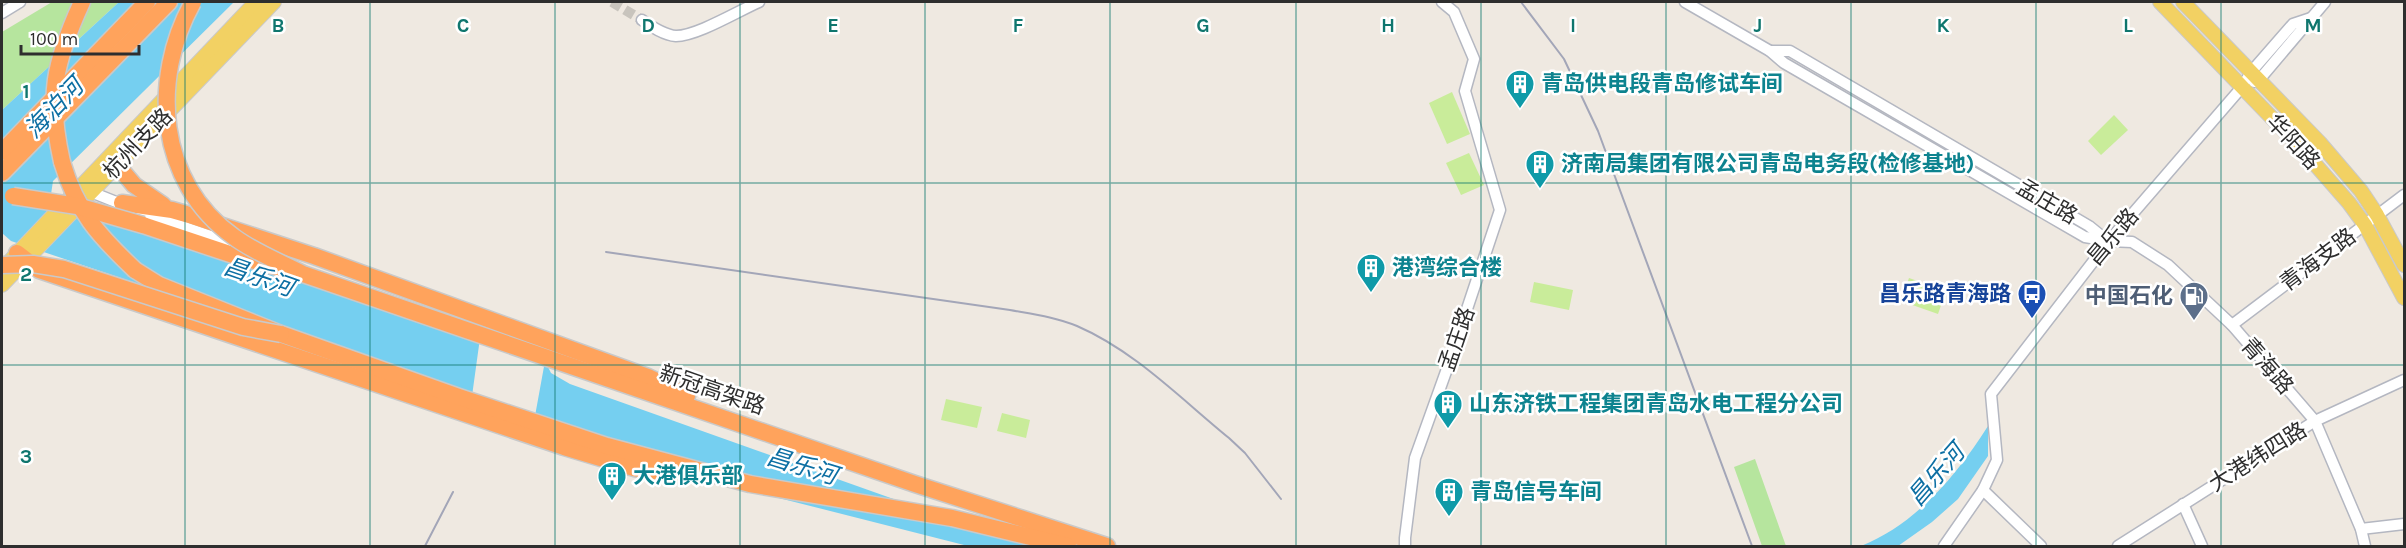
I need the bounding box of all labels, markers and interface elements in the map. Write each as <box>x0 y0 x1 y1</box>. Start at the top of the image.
text: B <box>272 14 284 37</box>
text: C <box>457 14 469 37</box>
text: D <box>641 14 655 37</box>
text: E <box>827 14 839 37</box>
text: F <box>1013 14 1024 37</box>
text: G <box>1196 14 1210 37</box>
text: H <box>1381 14 1395 37</box>
text: I <box>1570 14 1576 37</box>
text: J <box>1754 14 1762 37</box>
text: K <box>1936 14 1950 37</box>
text: L <box>2123 14 2133 37</box>
text: M <box>2304 14 2322 37</box>
scale bar <box>21 18 140 56</box>
text: 100 m <box>30 28 78 50</box>
building icon: 青岛供电段青岛修试车间 <box>1504 68 1536 110</box>
water label: 海泊河 <box>19 70 92 144</box>
place label: 青岛供电段青岛修试车间 <box>1541 71 1783 97</box>
text: 1 <box>22 80 30 103</box>
street label: 杭州支路 <box>98 103 178 185</box>
street label: 华阳路 <box>2261 109 2325 175</box>
building icon: 济南局集团有限公司青岛电务段(检修基地) <box>1524 148 1556 190</box>
place label: 济南局集团有限公司青岛电务段(检修基地) <box>1561 151 1975 177</box>
street label: 孟庄路 <box>2012 174 2082 230</box>
street label: 昌乐路 <box>2082 203 2144 271</box>
street label: 青海支路 <box>2275 223 2361 297</box>
water label: 昌乐河 <box>220 252 301 303</box>
building icon: 港湾综合楼 <box>1355 252 1387 294</box>
place label: 港湾综合楼 <box>1392 255 1502 281</box>
text: 2 <box>20 263 32 286</box>
bus stop icon: 昌乐路青海路 <box>2016 278 2048 320</box>
fuel station icon: 中国石化 <box>2178 280 2210 322</box>
place label: 昌乐路青海路 <box>1879 281 2011 307</box>
place label: 中国石化 <box>2085 283 2173 309</box>
street label: 孟庄路 <box>1434 304 1480 374</box>
street label: 青海路 <box>2236 333 2298 399</box>
street label: 新冠高架路 <box>656 360 768 420</box>
building icon: 山东济铁工程集团青岛水电工程分公司 <box>1432 388 1464 430</box>
place label: 山东济铁工程集团青岛水电工程分公司 <box>1469 391 1843 417</box>
street label: 大港纬四路 <box>2204 417 2312 497</box>
water label: 昌乐河 <box>1902 436 1973 511</box>
water label: 昌乐河 <box>763 442 844 491</box>
text: 3 <box>20 445 32 468</box>
building icon: 大港俱乐部 <box>596 460 628 502</box>
place label: 大港俱乐部 <box>633 463 743 489</box>
building icon: 青岛信号车间 <box>1433 476 1465 518</box>
place label: 青岛信号车间 <box>1470 479 1602 505</box>

